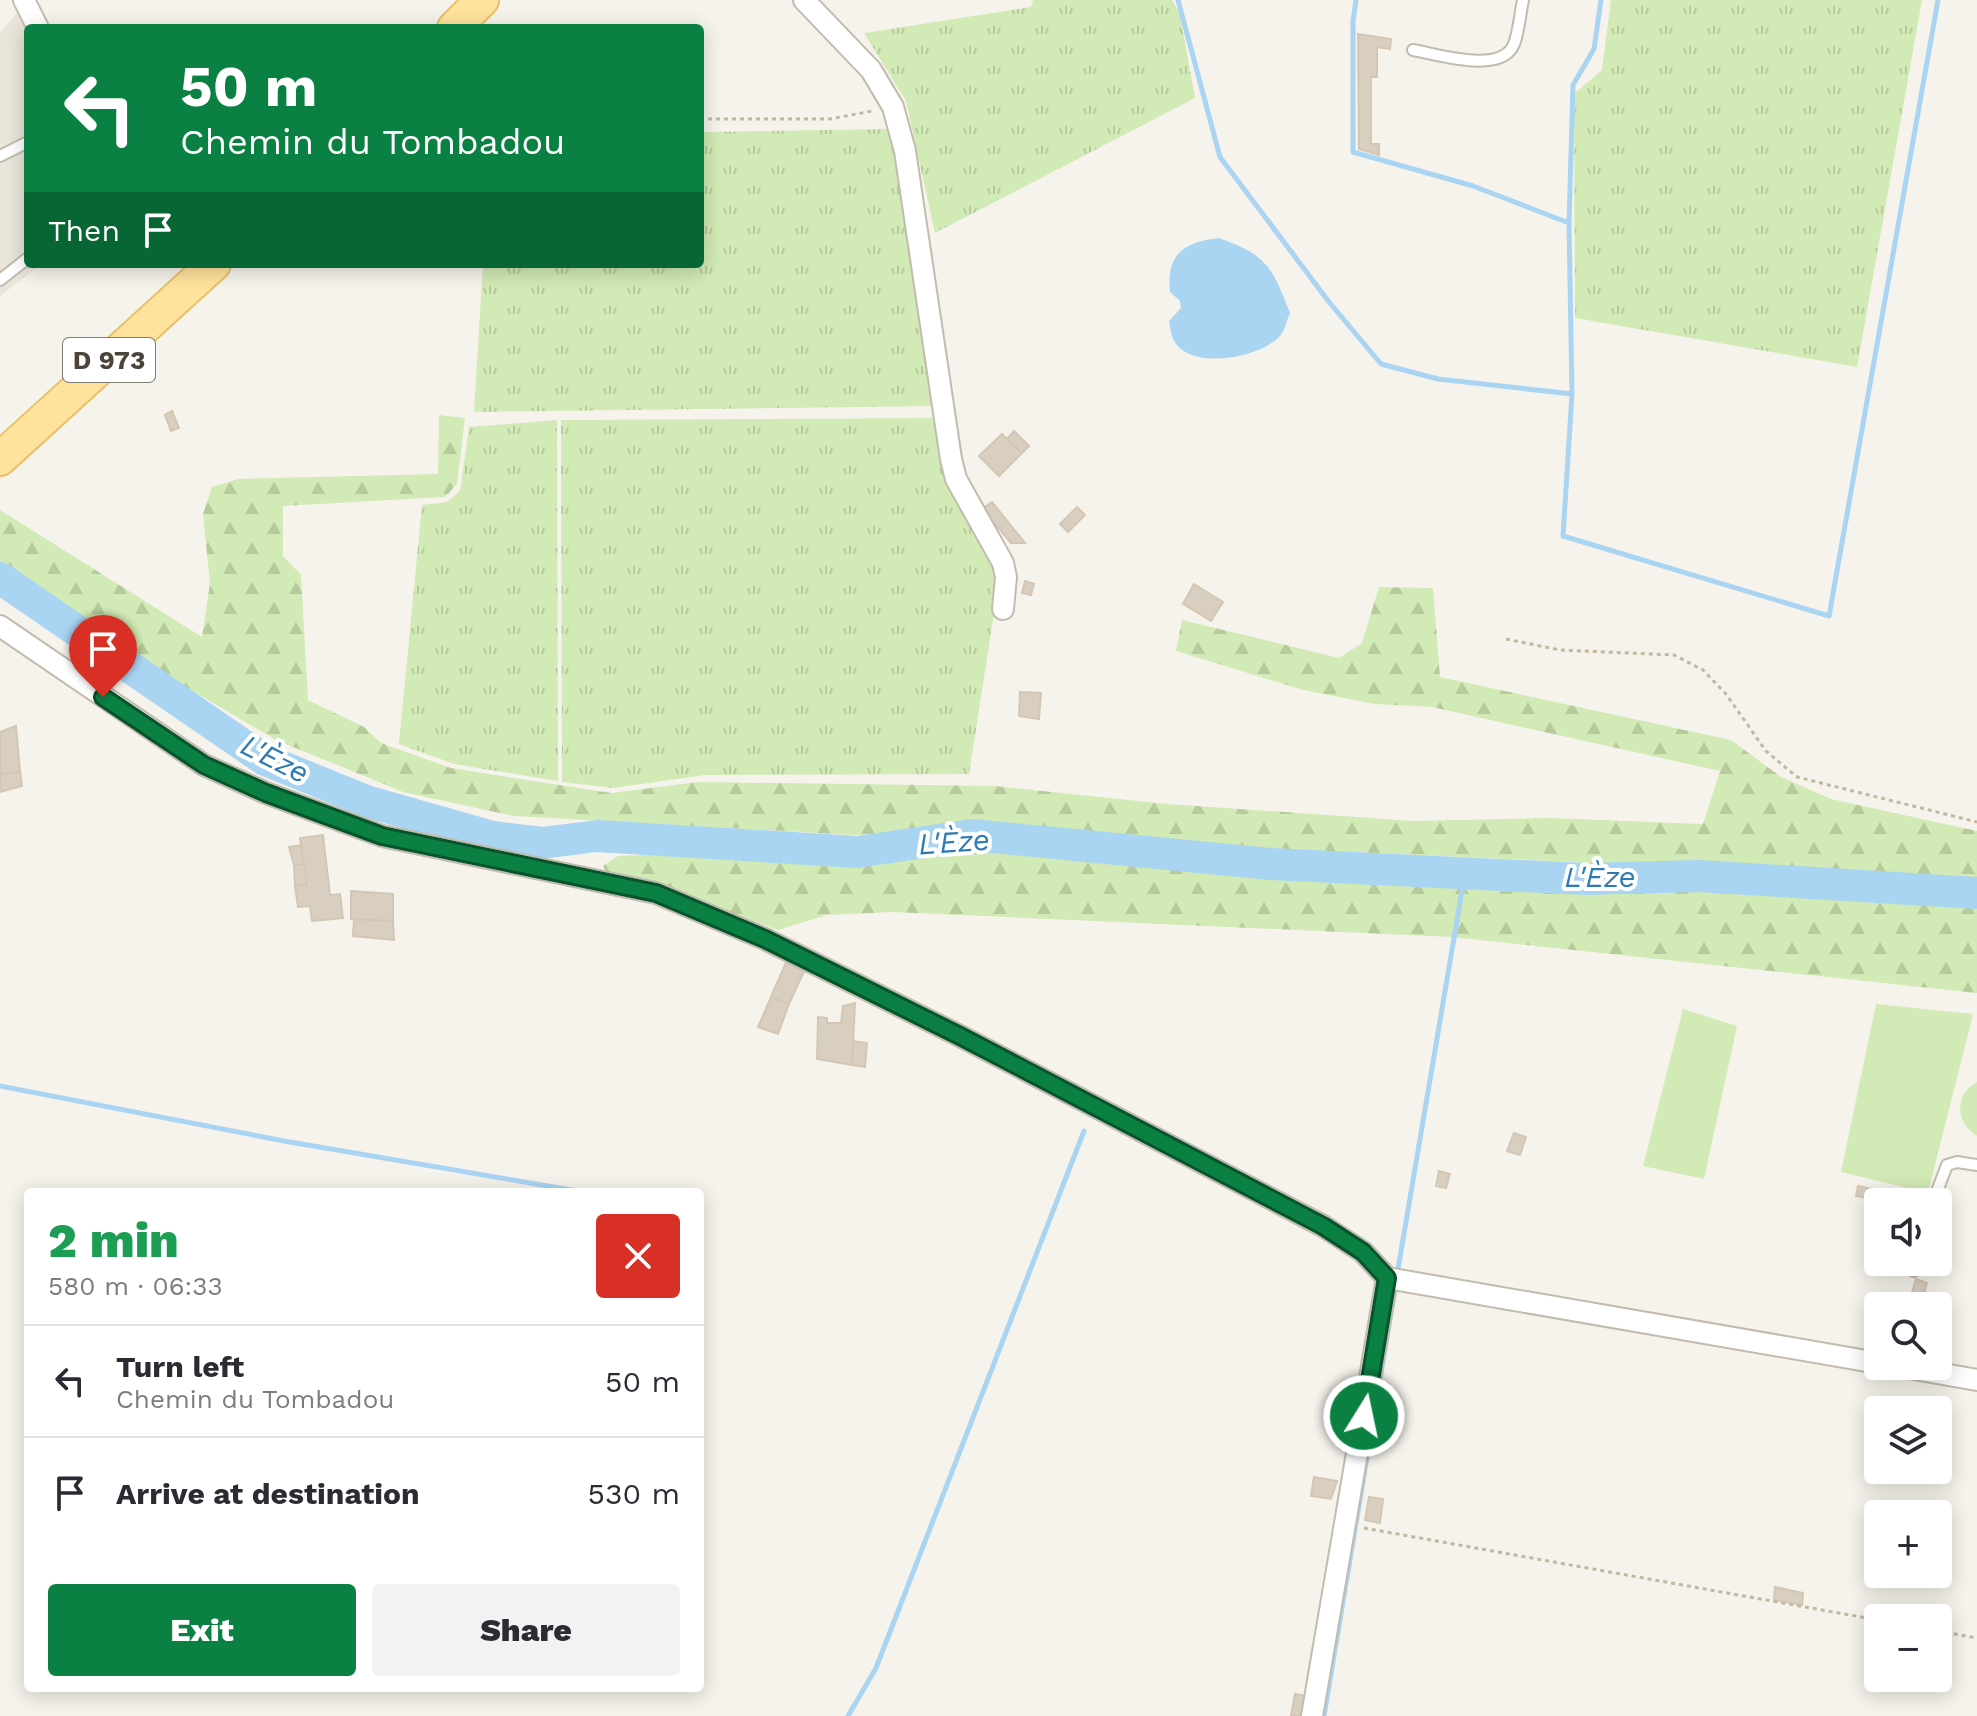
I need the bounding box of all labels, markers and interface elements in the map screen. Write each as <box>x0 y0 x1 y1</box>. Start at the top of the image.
text: 50 m <box>180 54 317 120</box>
icon: left <box>48 56 152 160</box>
text: Chemin du Tombadou <box>180 121 565 163</box>
icon: arrive <box>136 208 180 252</box>
text: Then <box>48 213 120 248</box>
road number: D 973 <box>63 338 155 382</box>
pin <box>69 615 137 697</box>
icon: arrive <box>81 627 125 671</box>
water label: L'Èze <box>235 727 315 790</box>
water label: L'Èze <box>917 822 991 861</box>
water label: L'Èze <box>1564 859 1636 894</box>
map controls <box>1864 1188 1952 1692</box>
button: sound <box>1864 1188 1952 1276</box>
text: 2 min <box>48 1212 179 1269</box>
button: close <box>596 1214 680 1298</box>
text: 580 m · 06:33 <box>48 1271 223 1301</box>
button: search <box>1864 1292 1952 1380</box>
text: Turn left <box>116 1349 244 1384</box>
icon: left <box>48 1359 92 1403</box>
text: 50 m <box>605 1364 680 1399</box>
position arrow <box>1322 1374 1406 1458</box>
text: Chemin du Tombadou <box>116 1384 394 1414</box>
button: layers <box>1864 1396 1952 1484</box>
icon: arrive <box>48 1471 92 1515</box>
text: Arrive at destination <box>116 1476 420 1511</box>
text: 530 m <box>588 1476 680 1511</box>
button: + <box>1864 1500 1952 1588</box>
button: Exit <box>48 1584 356 1676</box>
button: Share <box>372 1584 680 1676</box>
button: − <box>1864 1604 1952 1692</box>

